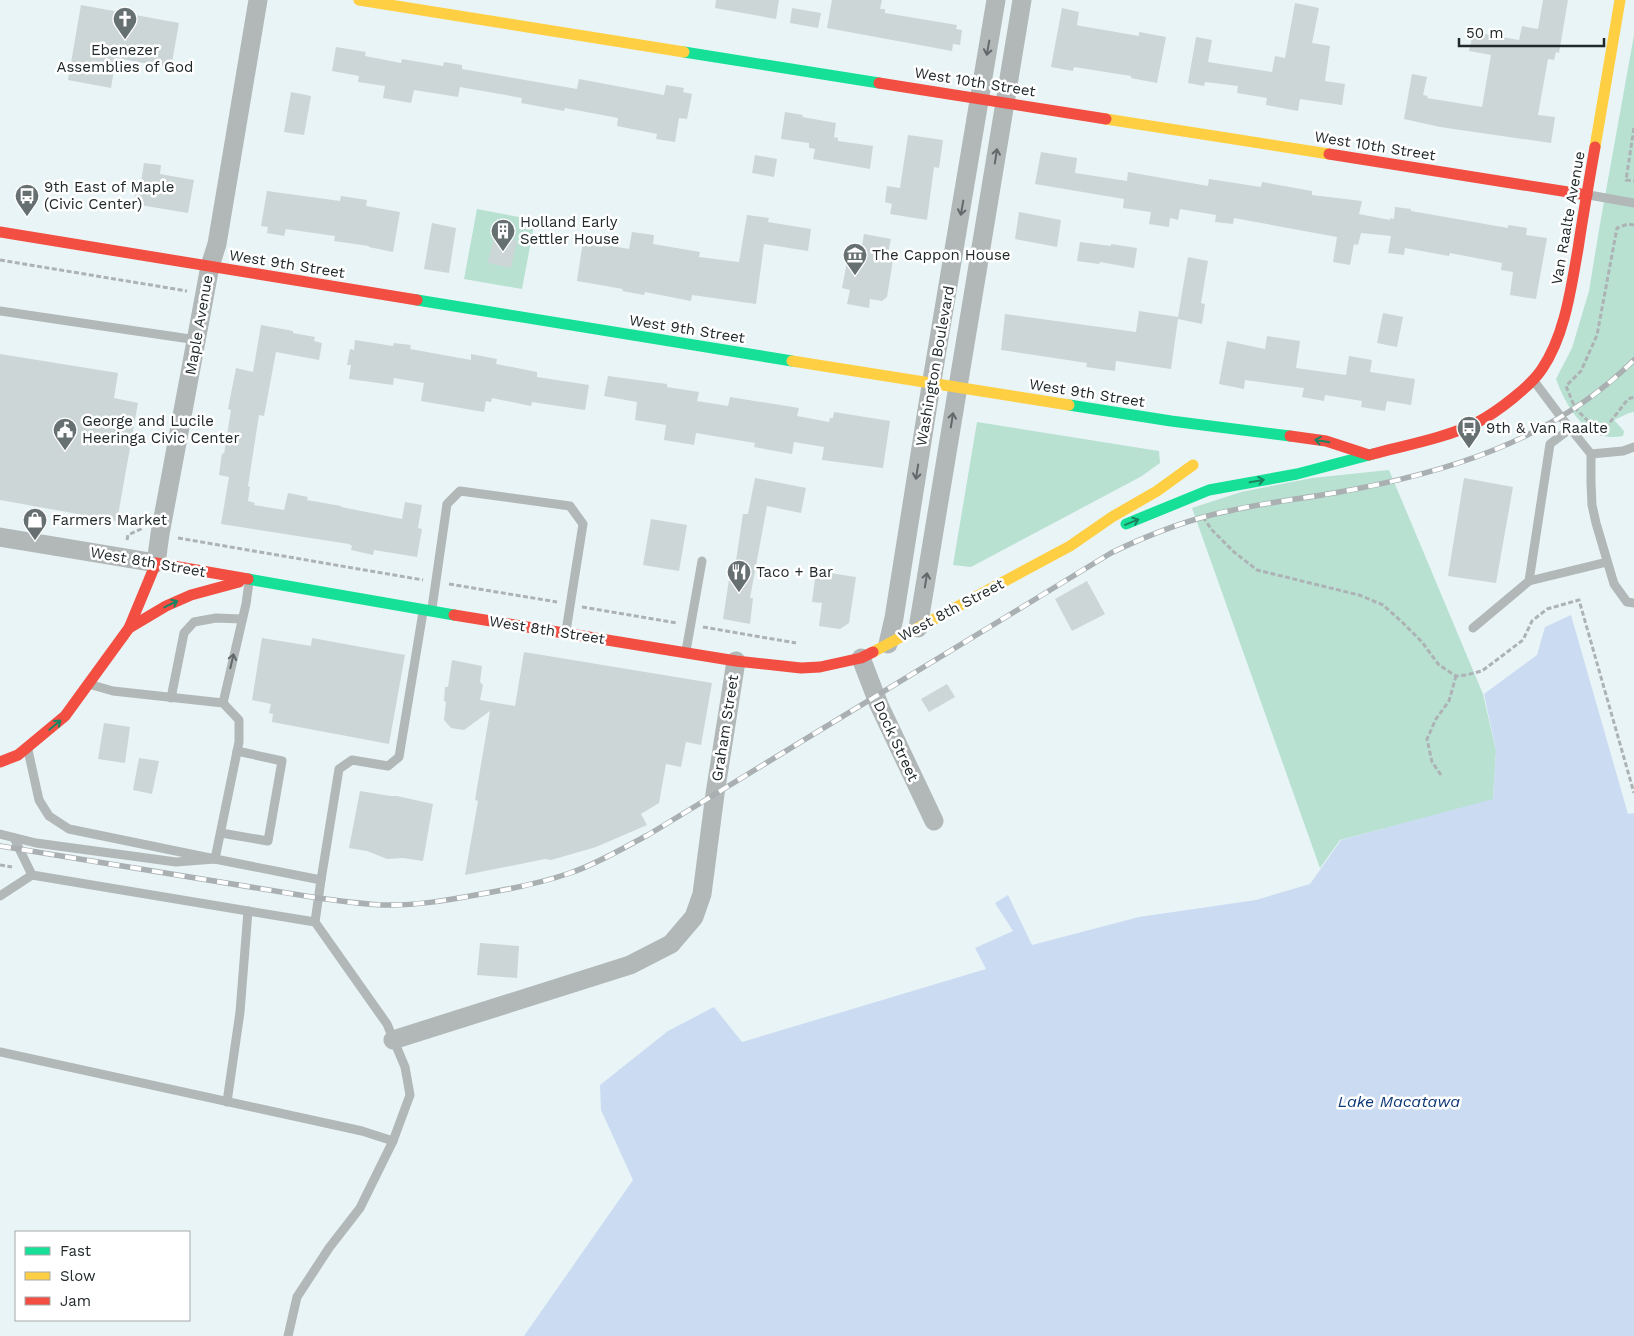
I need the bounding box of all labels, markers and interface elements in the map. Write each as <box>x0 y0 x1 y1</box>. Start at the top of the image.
church icon: Ebenezer Assemblies of God <box>112 6 138 40</box>
scale bar <box>1459 15 1604 47</box>
text: 50 m <box>1466 24 1503 42</box>
one-way arrow <box>983 40 993 56</box>
place label: Ebenezer Assemblies of God <box>57 41 193 76</box>
street label: West 10th Street <box>913 64 1038 101</box>
street label: West 10th Street <box>1313 128 1438 165</box>
one-way arrow <box>991 148 1001 164</box>
street label: Van Raalte Avenue <box>1547 150 1589 286</box>
place label: 9th East of Maple (Civic Center) <box>44 178 174 213</box>
bus stop icon: 9th East of Maple (Civic Center) <box>14 183 40 217</box>
one-way arrow <box>956 200 966 216</box>
place label: Holland Early Settler House <box>520 213 620 248</box>
building icon: Holland Early Settler House <box>490 218 516 252</box>
museum icon: The Cappon House <box>842 242 868 276</box>
street label: West 9th Street <box>228 246 347 282</box>
place label: The Cappon House <box>872 246 1011 264</box>
street label: Maple Avenue <box>181 273 217 377</box>
street label: Washington Boulevard <box>912 284 958 448</box>
street label: West 9th Street <box>628 311 747 347</box>
street label: West 9th Street <box>1028 375 1147 411</box>
place label: George and Lucile Heeringa Civic Center <box>82 412 240 447</box>
one-way arrow <box>948 412 958 428</box>
bus stop icon: 9th & Van Raalte <box>1456 415 1482 449</box>
public building icon: George and Lucile Heeringa Civic Center <box>52 417 78 451</box>
place label: 9th & Van Raalte <box>1486 419 1608 437</box>
one-way arrow <box>1315 436 1331 445</box>
one-way arrow <box>912 464 922 480</box>
one-way arrow <box>1249 476 1265 485</box>
shop icon: Farmers Market <box>22 507 48 541</box>
place label: Farmers Market <box>52 511 168 529</box>
one-way arrow <box>1124 517 1139 526</box>
street label: West 8th Street <box>89 543 208 581</box>
restaurant icon: Taco + Bar <box>726 559 752 593</box>
place label: Taco + Bar <box>756 563 833 581</box>
one-way arrow <box>921 572 931 588</box>
street label: West 8th Street <box>895 574 1007 645</box>
one-way arrow <box>164 599 179 609</box>
street label: West 8th Street <box>488 612 607 648</box>
one-way arrow <box>228 654 237 670</box>
street label: Graham Street <box>708 673 742 783</box>
street label: Dock Street <box>870 698 923 785</box>
one-way arrow <box>48 720 61 731</box>
water label: Lake Macatawa <box>1338 1092 1460 1111</box>
legend <box>15 1231 190 1321</box>
text: Fast <box>60 1242 92 1260</box>
text: Slow <box>60 1267 96 1285</box>
text: Jam <box>60 1292 91 1310</box>

